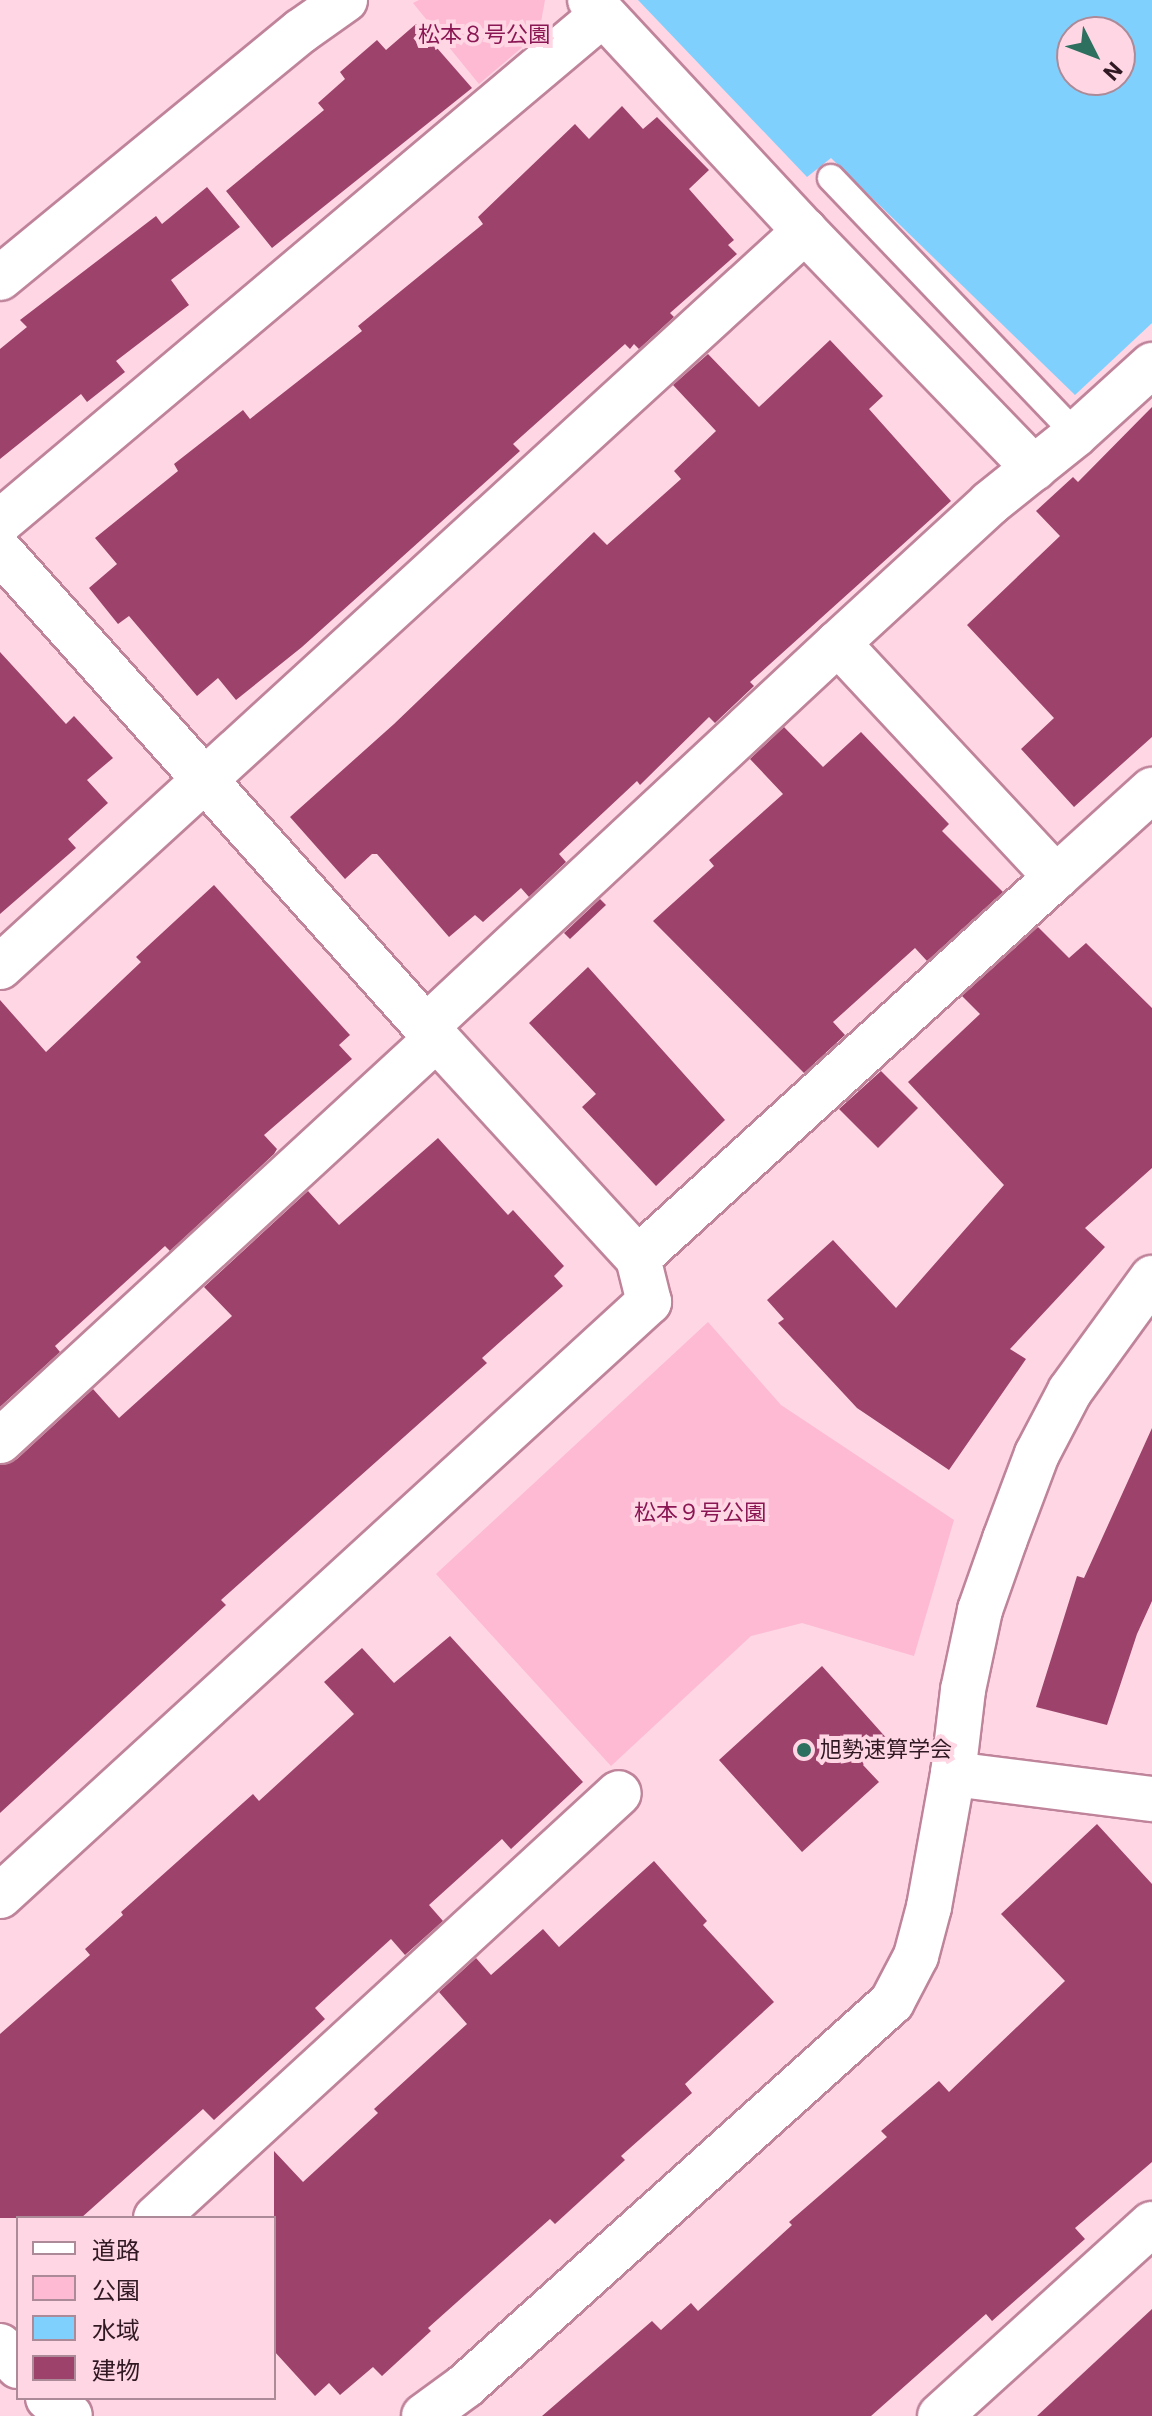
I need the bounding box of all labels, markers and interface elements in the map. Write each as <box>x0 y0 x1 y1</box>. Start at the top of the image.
north arrow <box>1056 16 1136 96</box>
park label: 松本８号公園 <box>418 22 550 48</box>
text: N <box>1098 57 1127 85</box>
park label: 松本９号公園 <box>634 1500 766 1526</box>
place label: 旭勢速算学会 <box>820 1737 952 1763</box>
marker: 旭勢速算学会 <box>795 1741 813 1759</box>
legend <box>16 2216 276 2400</box>
text: 道路 <box>92 2237 140 2265</box>
text: 公園 <box>92 2277 140 2305</box>
text: 水域 <box>92 2317 140 2345</box>
text: 建物 <box>92 2357 140 2385</box>

